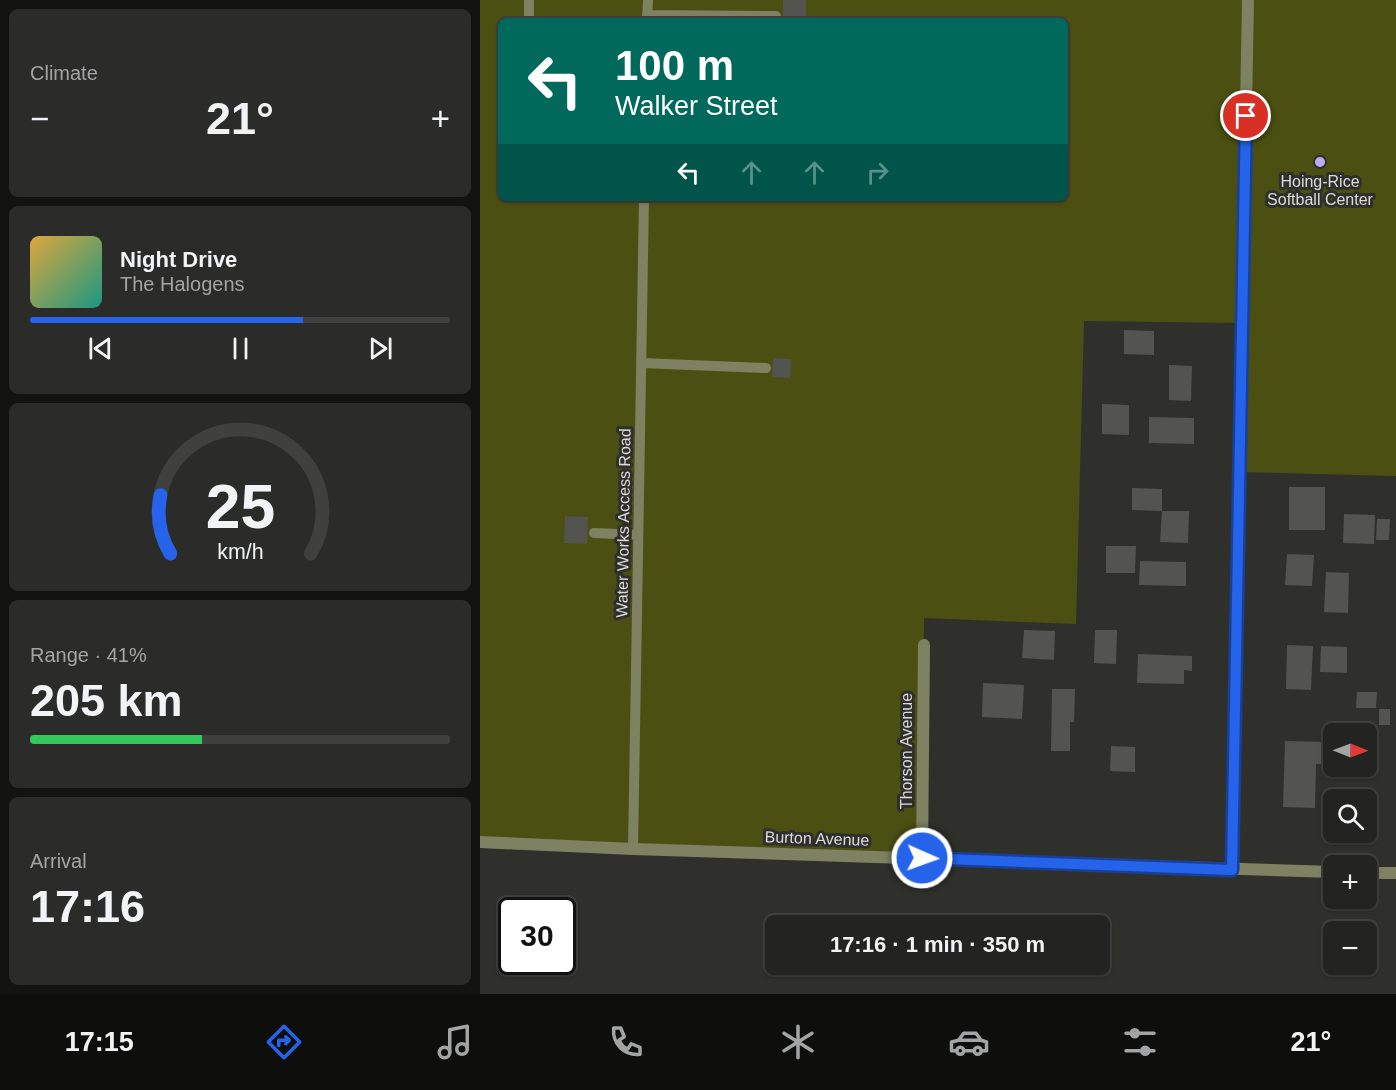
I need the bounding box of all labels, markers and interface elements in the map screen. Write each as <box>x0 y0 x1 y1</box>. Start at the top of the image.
icon: left <box>516 42 594 120</box>
text: 100 m <box>615 42 734 89</box>
text: Climate <box>30 62 98 84</box>
pin <box>1220 90 1271 141</box>
text: Walker Street <box>615 91 778 121</box>
text: 21° <box>206 93 274 144</box>
icon: arrive <box>1229 99 1262 132</box>
text: − <box>30 100 49 137</box>
text: + <box>431 100 450 137</box>
marker: Hoing-Rice Softball Center <box>1313 155 1327 169</box>
icon: left <box>672 156 705 189</box>
icon: ahead <box>735 156 768 189</box>
icon: ahead <box>798 156 831 189</box>
icon: right <box>861 156 894 189</box>
place label: Hoing-Rice Softball Center <box>1267 173 1374 208</box>
text: Night Drive <box>120 247 237 272</box>
text: The Halogens <box>120 273 245 295</box>
icon: previous <box>84 332 117 365</box>
icon: pause <box>224 332 257 365</box>
icon: next <box>364 332 397 365</box>
street label: Water Works Access Road <box>613 428 634 618</box>
text: 25 <box>205 472 275 541</box>
text: km/h <box>217 540 263 564</box>
text: Range · 41% <box>30 644 147 666</box>
text: 205 km <box>30 675 183 726</box>
street label: Thorson Avenue <box>898 693 915 809</box>
north arrow <box>1323 723 1377 777</box>
map controls <box>1323 723 1377 975</box>
button: search <box>1323 789 1377 843</box>
position arrow <box>890 826 954 890</box>
street label: Burton Avenue <box>764 828 870 849</box>
text: Arrival <box>30 850 87 872</box>
button: + <box>1323 855 1377 909</box>
text: 17:16 <box>30 881 145 932</box>
speed limit sign: 30 <box>498 897 576 975</box>
button: − <box>1323 921 1377 975</box>
text: 17:16 · 1 min · 350 m <box>830 932 1045 957</box>
icon: directions <box>263 1021 305 1063</box>
icon: music <box>434 1021 476 1063</box>
icon: phone <box>605 1021 647 1063</box>
icon: climate <box>777 1021 819 1063</box>
icon: car <box>948 1021 990 1063</box>
icon: filters <box>1119 1021 1161 1063</box>
text: 17:15 <box>65 1027 134 1057</box>
text: 21° <box>1290 1027 1331 1057</box>

